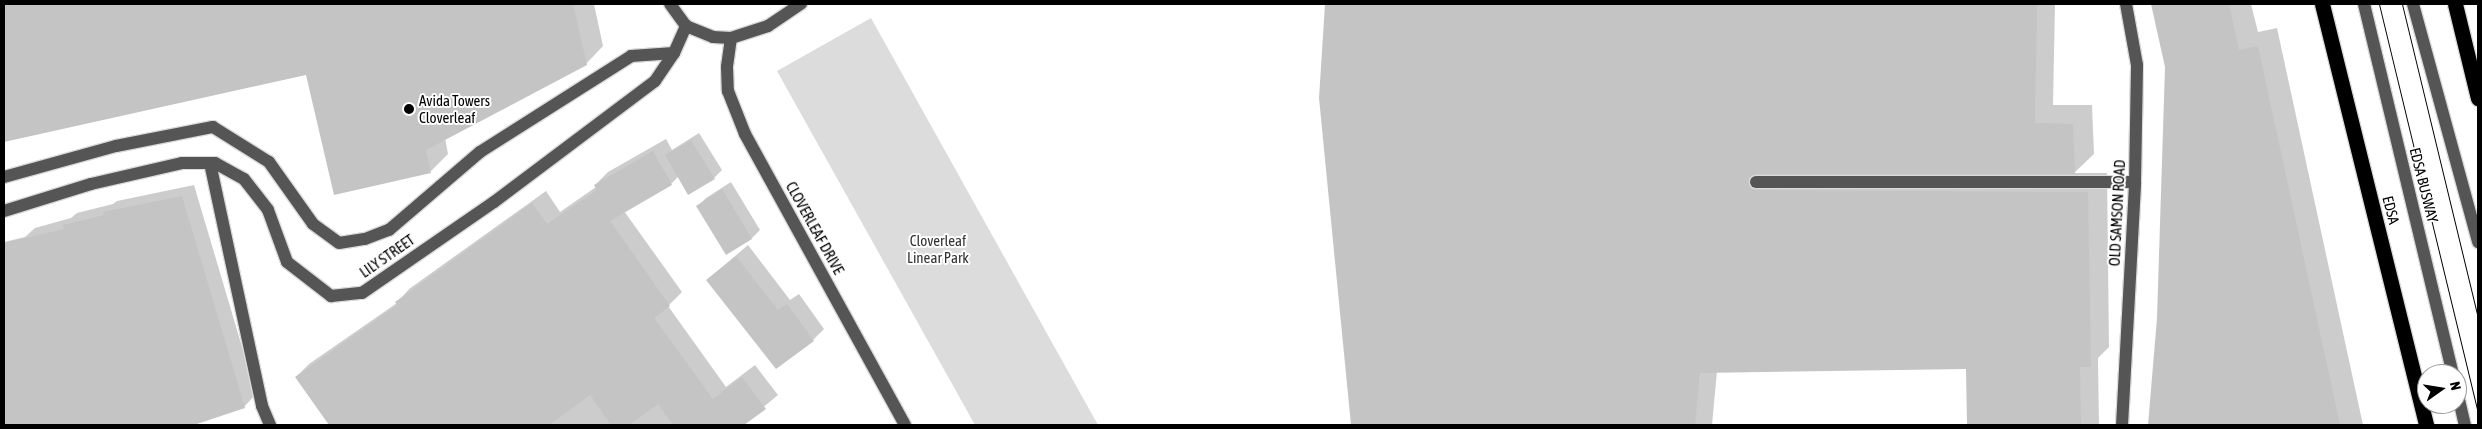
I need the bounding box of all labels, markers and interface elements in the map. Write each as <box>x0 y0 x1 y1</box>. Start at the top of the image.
place label: Avida Towers Cloverleaf <box>419 91 490 126</box>
marker: Avida Towers Cloverleaf <box>403 103 415 115</box>
street label: EDSA BUSWAY <box>2406 146 2442 224</box>
street label: OLD SAMSON ROAD <box>2105 159 2129 267</box>
street label: CLOVERLEAF DRIVE <box>782 178 848 278</box>
street label: EDSA <box>2379 194 2403 226</box>
street label: LILY STREET <box>356 231 418 281</box>
park label: Cloverleaf Linear Park <box>907 231 969 266</box>
north arrow <box>2417 364 2467 414</box>
text: N <box>2447 380 2464 392</box>

